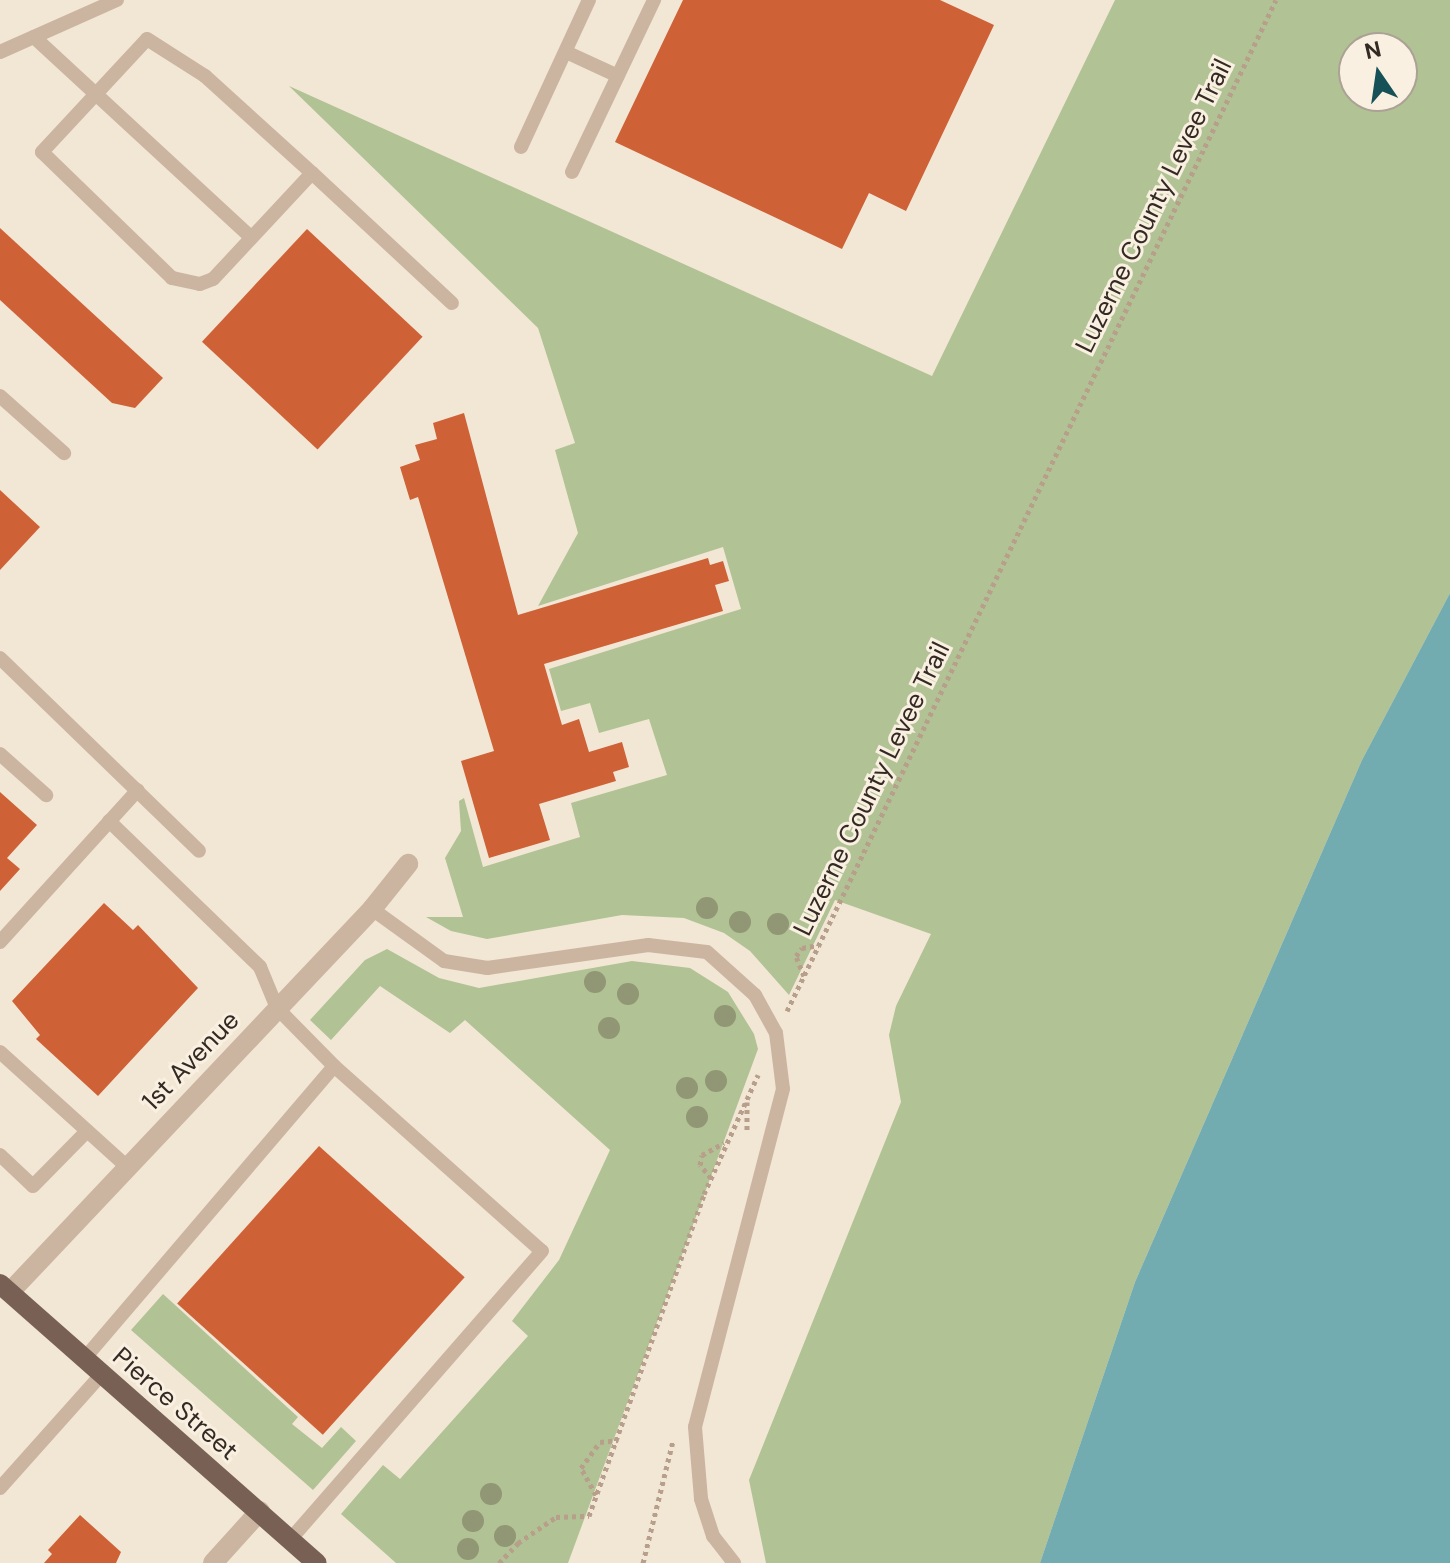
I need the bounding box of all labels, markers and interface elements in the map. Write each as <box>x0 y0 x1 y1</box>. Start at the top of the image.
north arrow <box>1338 32 1418 112</box>
text: N <box>1362 34 1384 66</box>
street label: Luzerne County Levee Trail <box>1069 54 1239 358</box>
street label: Luzerne County Levee Trail <box>787 637 957 941</box>
street label: 1st Avenue <box>136 1005 246 1117</box>
street label: Pierce Street <box>106 1341 244 1467</box>

